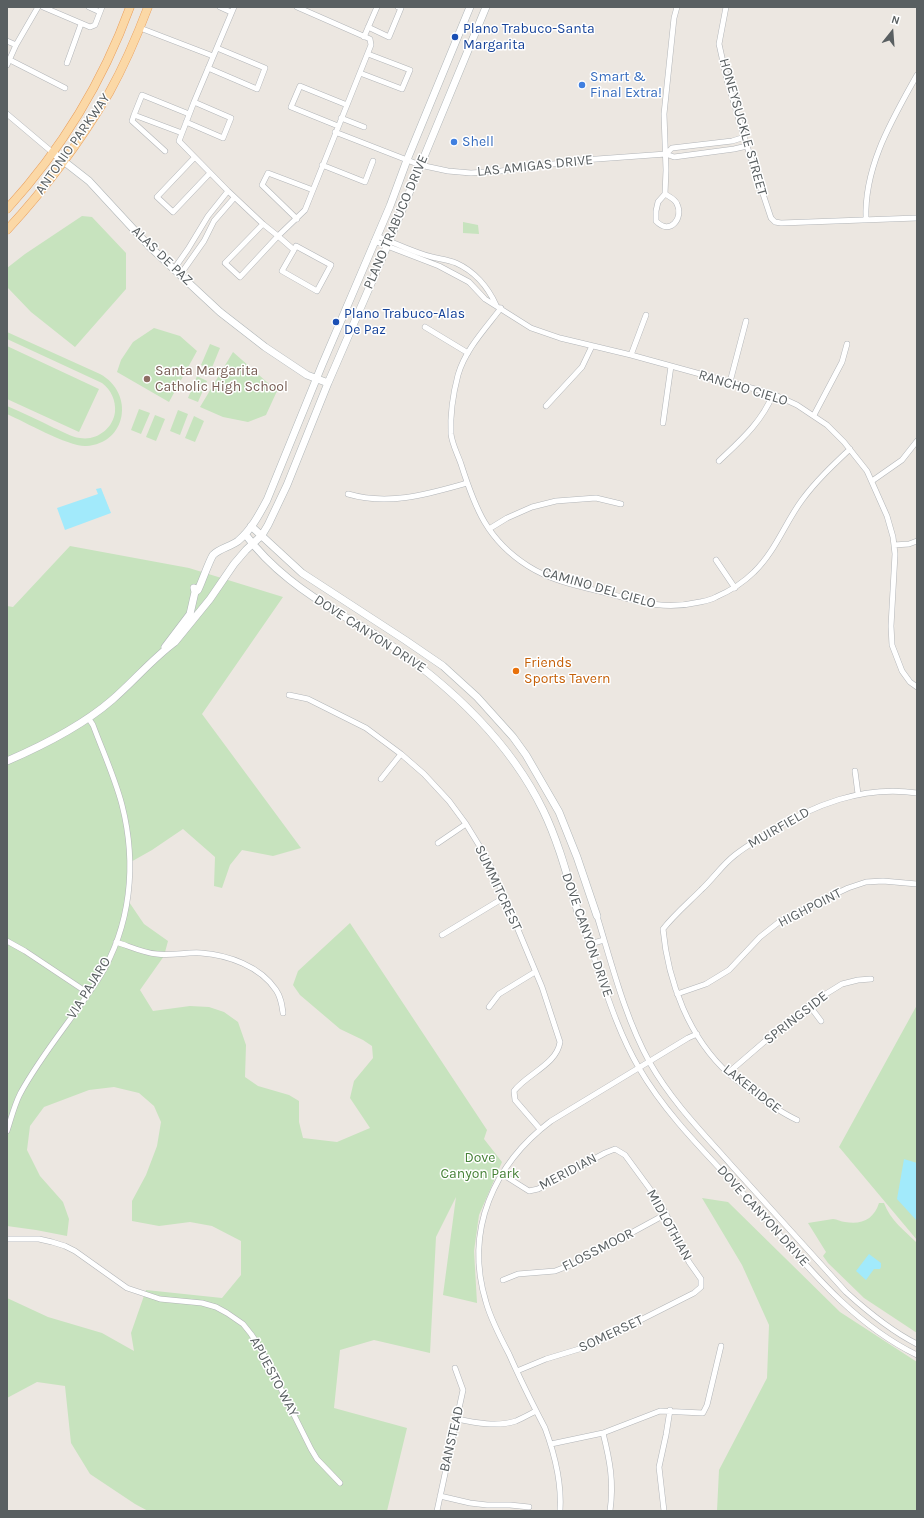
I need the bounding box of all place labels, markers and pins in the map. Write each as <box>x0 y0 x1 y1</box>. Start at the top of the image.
place label: Plano Trabuco-Santa Margarita <box>463 21 595 54</box>
marker: Plano Trabuco-Santa Margarita <box>450 32 460 42</box>
place label: Smart & Final Extra! <box>590 69 662 102</box>
marker: Smart & Final Extra! <box>577 80 587 90</box>
place label: Shell <box>462 134 494 150</box>
marker: Shell <box>449 137 459 147</box>
place label: Plano Trabuco-Alas De Paz <box>344 306 465 338</box>
marker: Plano Trabuco-Alas De Paz <box>331 317 341 327</box>
place label: Santa Margarita Catholic High School <box>155 363 288 396</box>
marker: Santa Margarita Catholic High School <box>142 374 152 384</box>
place label: Friends Sports Tavern <box>524 655 611 688</box>
marker: Friends Sports Tavern <box>511 666 521 676</box>

